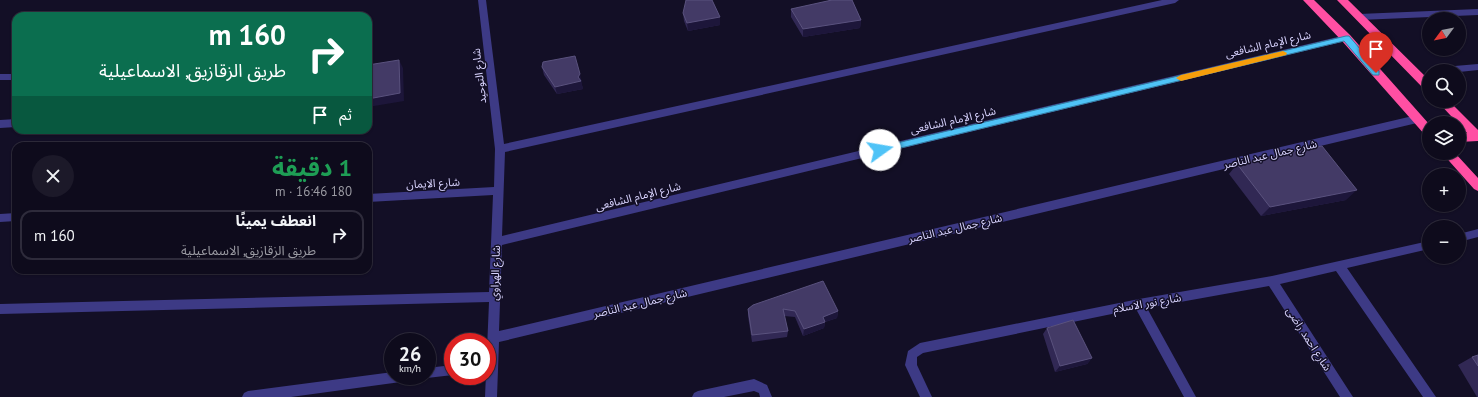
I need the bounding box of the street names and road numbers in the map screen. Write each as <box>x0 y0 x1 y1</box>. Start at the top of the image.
street label: شارع الإمام الشافعى <box>1224 27 1313 62</box>
street label: شارع التوحيد <box>469 47 490 104</box>
street label: شارع الإمام الشافعى <box>909 103 998 138</box>
street label: شارع جمال عبد الناصر <box>1221 136 1319 173</box>
street label: شارع الايمان <box>406 175 461 192</box>
street label: شارع الإمام الشافعى <box>594 179 683 214</box>
street label: شارع جمال عبد الناصر <box>906 210 1004 247</box>
street label: شارع الهراوي <box>487 245 506 301</box>
street label: شارع جمال عبد الناصر <box>591 285 689 322</box>
street label: شارع نور الاسلام <box>1112 290 1183 317</box>
street label: شارع احمد راضى <box>1282 305 1335 374</box>

